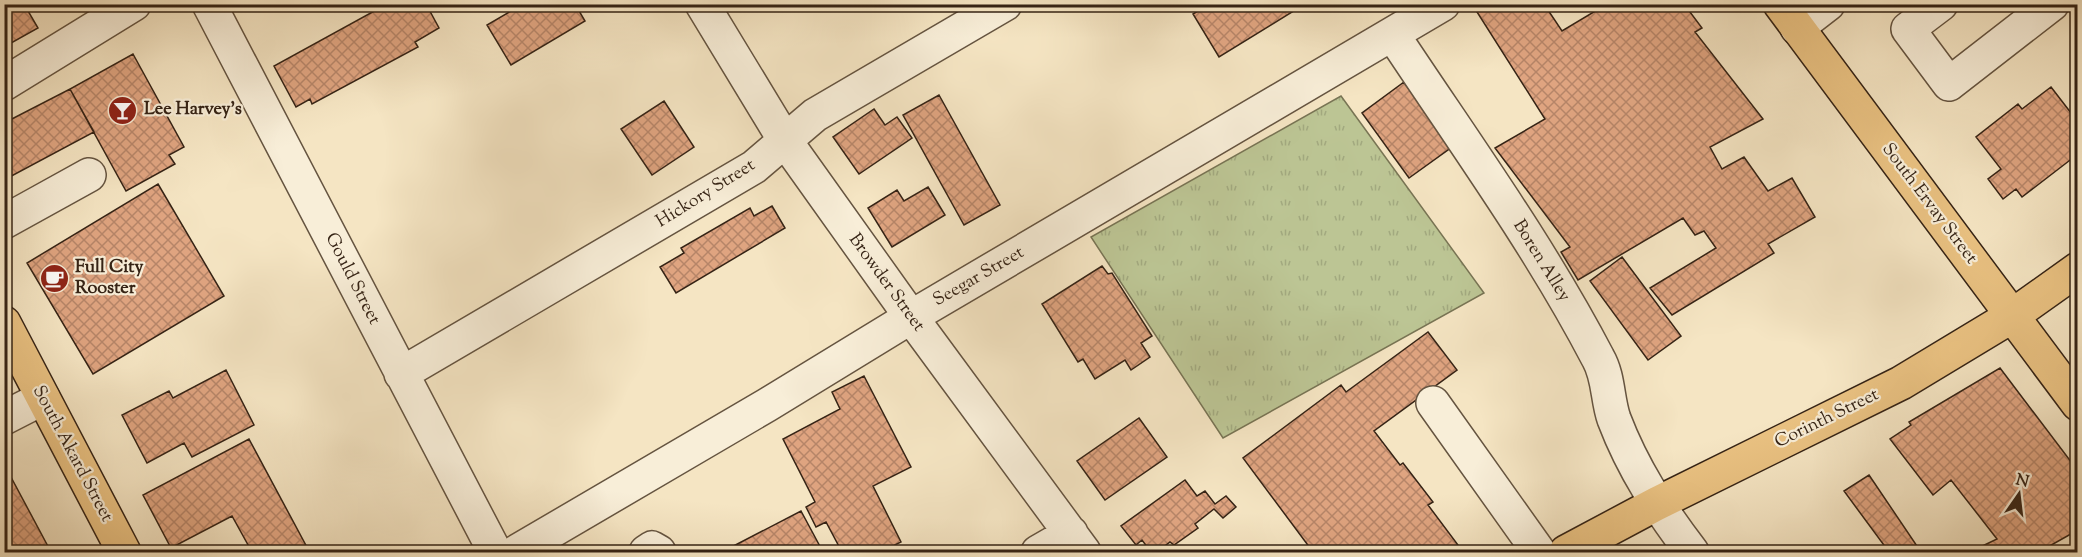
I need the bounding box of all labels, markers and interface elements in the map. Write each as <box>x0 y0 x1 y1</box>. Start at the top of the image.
bar icon: Lee Harvey's <box>107 94 139 126</box>
place label: Lee Harvey's <box>144 97 242 123</box>
street label: South Ervay Street <box>1875 138 1983 270</box>
street label: Hickory Street <box>651 153 761 235</box>
street label: Boren Alley <box>1506 215 1577 307</box>
street label: Gould Street <box>318 228 386 330</box>
street label: Browder Street <box>841 229 931 337</box>
street label: Seegar Street <box>929 240 1029 314</box>
place label: Full City Rooster <box>75 255 143 302</box>
cafe icon: Full City Rooster <box>38 262 70 294</box>
street label: South Akard Street <box>25 381 119 527</box>
street label: Corinth Street <box>1770 383 1884 455</box>
north arrow <box>1989 464 2049 524</box>
text: N <box>2013 469 2031 495</box>

